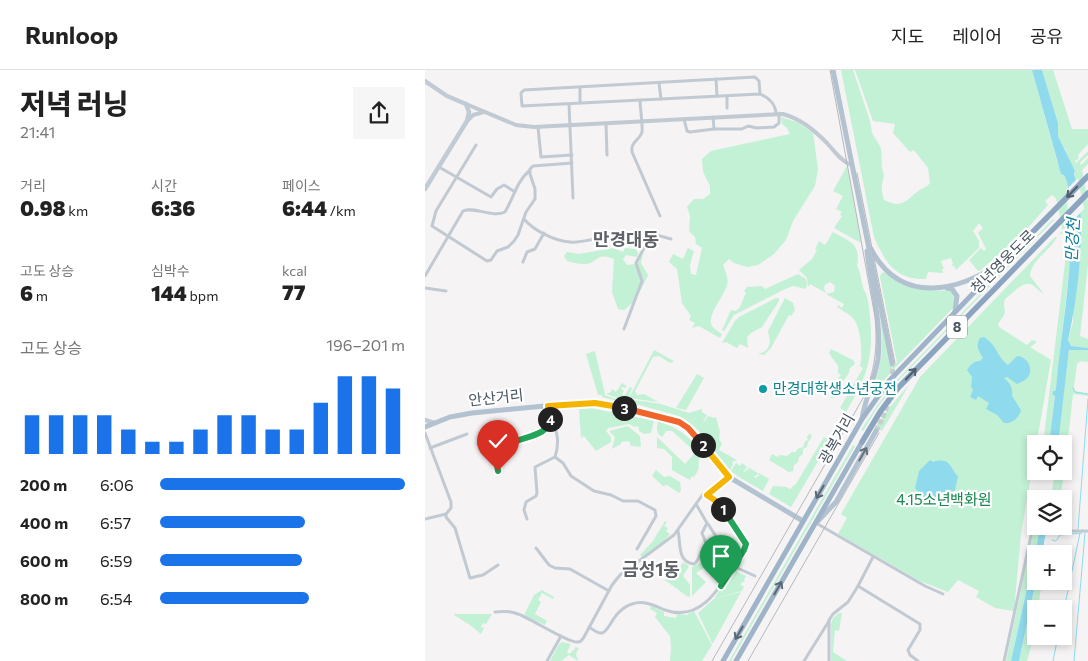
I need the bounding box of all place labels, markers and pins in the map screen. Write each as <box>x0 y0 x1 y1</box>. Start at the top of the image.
place label: 만경대학생소년궁전 <box>773 379 897 397</box>
marker: 만경대학생소년궁전 <box>757 383 769 395</box>
pin: 3 <box>611 396 637 420</box>
pin: 4 <box>537 406 563 432</box>
pin <box>477 420 519 471</box>
pin: 2 <box>691 432 715 458</box>
pin: 1 <box>711 496 735 522</box>
pin <box>700 535 742 586</box>

